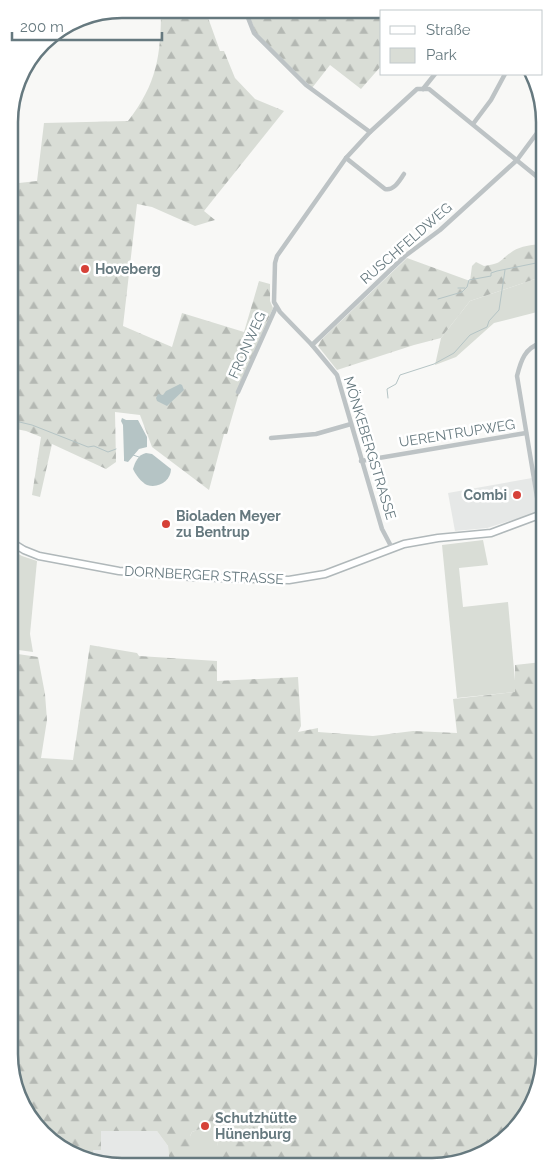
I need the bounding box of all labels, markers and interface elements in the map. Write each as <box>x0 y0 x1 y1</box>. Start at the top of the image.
scale bar <box>12 10 162 42</box>
legend <box>380 10 543 75</box>
text: 200 m <box>20 18 64 36</box>
text: Straße <box>426 21 471 39</box>
text: Park <box>426 46 457 64</box>
street label: RUSCHFELDWEG <box>357 199 455 287</box>
place label: Hoveberg <box>95 261 161 277</box>
marker: Hoveberg <box>79 263 91 275</box>
street label: FRONWEG <box>225 309 269 381</box>
street label: MÖNKEBERGSTRASSE <box>341 374 401 522</box>
street label: UERENTRUPWEG <box>398 416 516 450</box>
place label: Combi <box>463 487 507 503</box>
marker: Combi <box>511 489 523 501</box>
place label: Bioladen Meyer zu Bentrup <box>176 508 281 540</box>
marker: Bioladen Meyer zu Bentrup <box>160 518 172 530</box>
street label: DORNBERGER STRASSE <box>124 563 284 587</box>
place label: Schutzhütte Hünenburg <box>215 1110 298 1142</box>
marker: Schutzhütte Hünenburg <box>199 1120 211 1132</box>

